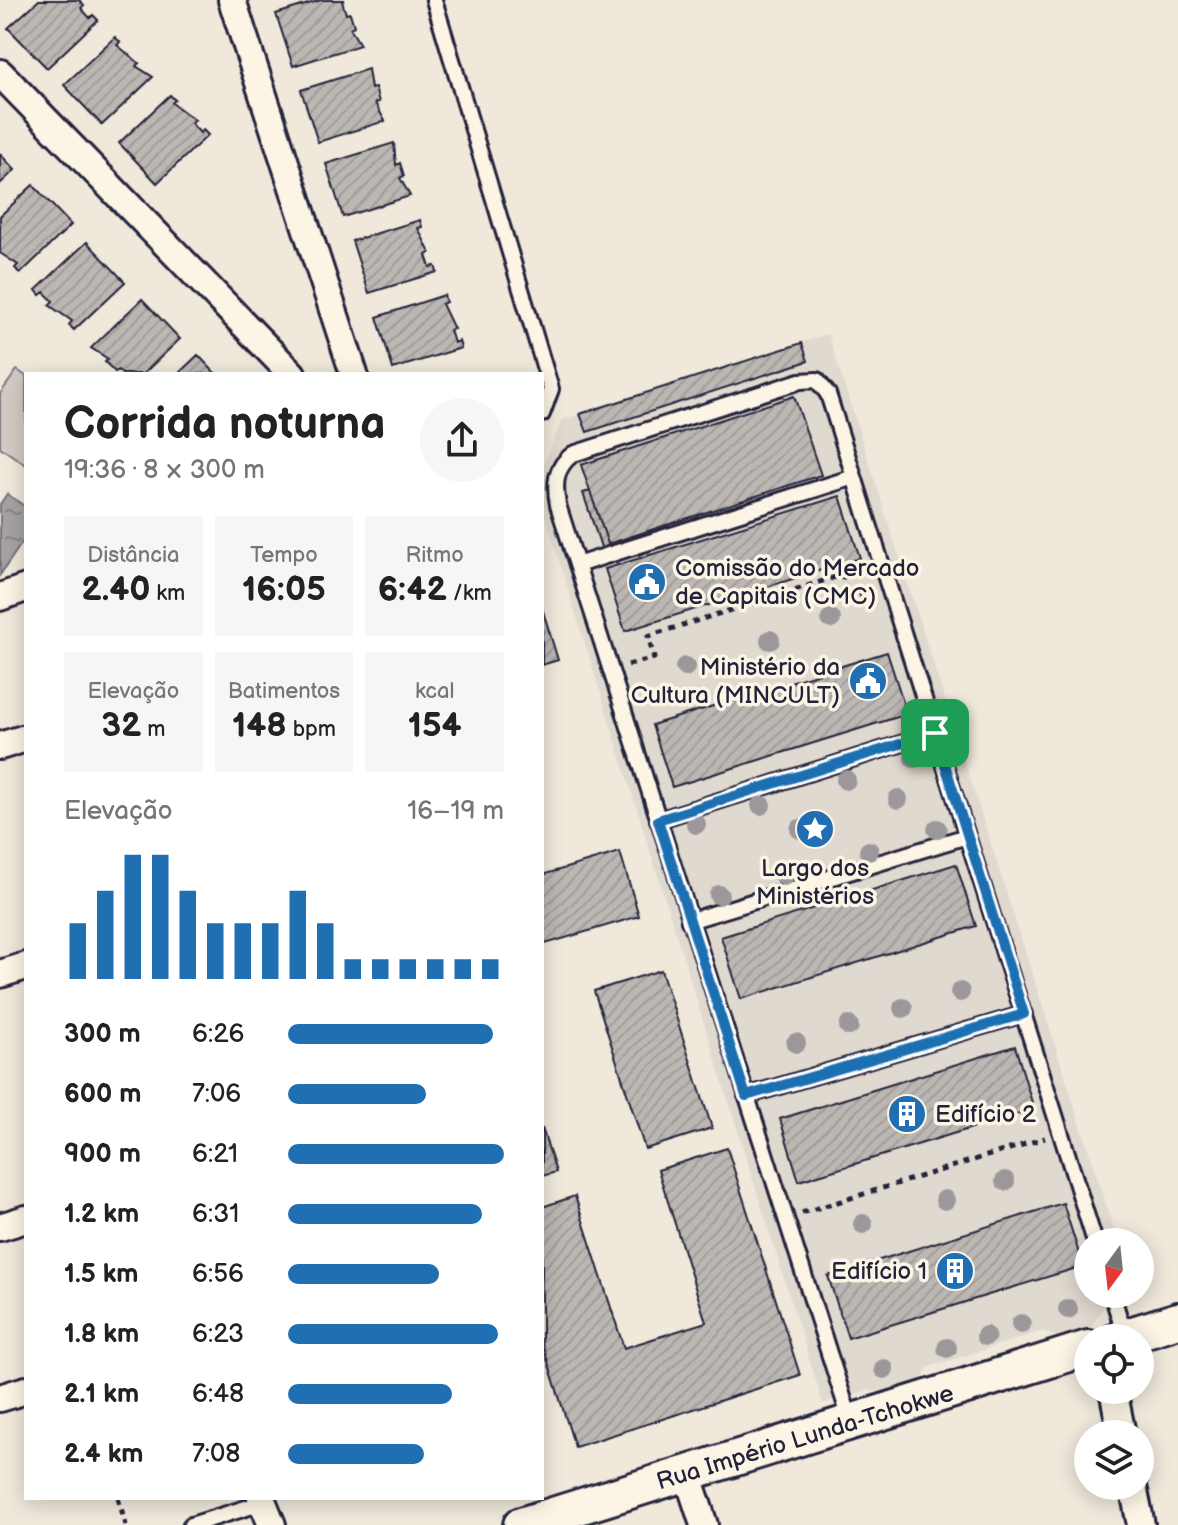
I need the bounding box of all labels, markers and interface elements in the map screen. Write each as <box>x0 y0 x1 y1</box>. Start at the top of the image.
text: Corrida noturna <box>64 398 385 451</box>
button: share <box>420 398 504 482</box>
text: 19:36 · 8 × 300 m <box>64 455 265 486</box>
text: Distância <box>87 542 180 569</box>
text: Tempo <box>250 542 318 569</box>
text: Ritmo <box>406 542 464 569</box>
place label: Comissão do Mercado de Capitais (CMC) <box>675 554 920 611</box>
public building icon: Comissão do Mercado de Capitais (CMC) <box>626 561 668 603</box>
text: 2.40 <box>81 569 150 610</box>
text: 16:05 <box>242 569 326 610</box>
text: 6:42 <box>378 569 447 610</box>
text: km <box>150 580 185 607</box>
text: /km <box>447 580 492 607</box>
place label: Ministério da Cultura (MINCULT) <box>631 653 840 710</box>
public building icon: Ministério da Cultura (MINCULT) <box>847 660 889 702</box>
text: Elevação <box>87 678 179 705</box>
text: Batimentos <box>228 678 340 705</box>
text: kcal <box>415 678 454 705</box>
pin <box>901 699 969 767</box>
text: 32 <box>101 705 141 746</box>
text: 148 <box>232 705 287 746</box>
text: 154 <box>408 705 462 746</box>
icon: arrive <box>913 711 957 755</box>
text: m <box>141 716 166 743</box>
text: bpm <box>287 716 336 743</box>
text: Elevação <box>64 796 172 827</box>
text: 16–19 m <box>407 796 504 827</box>
place icon: Largo dos Ministérios <box>794 808 836 850</box>
place label: Largo dos Ministérios <box>756 854 874 911</box>
text: 300 m <box>64 1019 141 1050</box>
text: 6:26 <box>192 1019 244 1050</box>
text: 600 m <box>64 1079 141 1110</box>
text: 7:06 <box>192 1079 241 1110</box>
building icon: Edifício 2 <box>886 1093 928 1135</box>
place label: Edifício 2 <box>935 1100 1036 1129</box>
text: 900 m <box>64 1139 141 1170</box>
text: 6:21 <box>192 1139 238 1170</box>
text: 1.2 km <box>64 1199 139 1230</box>
text: 6:31 <box>192 1199 239 1230</box>
north arrow <box>1074 1228 1154 1308</box>
map controls <box>1074 1228 1154 1500</box>
building icon: Edifício 1 <box>934 1250 976 1292</box>
place label: Edifício 1 <box>831 1257 927 1286</box>
text: 1.5 km <box>64 1259 139 1290</box>
text: 6:56 <box>192 1259 244 1290</box>
text: 1.8 km <box>64 1319 139 1350</box>
text: 6:23 <box>192 1319 244 1350</box>
button: locate <box>1074 1324 1154 1404</box>
street label: Rua Império Lunda-Tchokwe <box>653 1378 957 1497</box>
text: 2.1 km <box>64 1379 139 1410</box>
text: 6:48 <box>192 1379 244 1410</box>
button: layers <box>1074 1420 1154 1500</box>
text: 2.4 km <box>64 1439 143 1470</box>
text: 7:08 <box>192 1439 240 1470</box>

